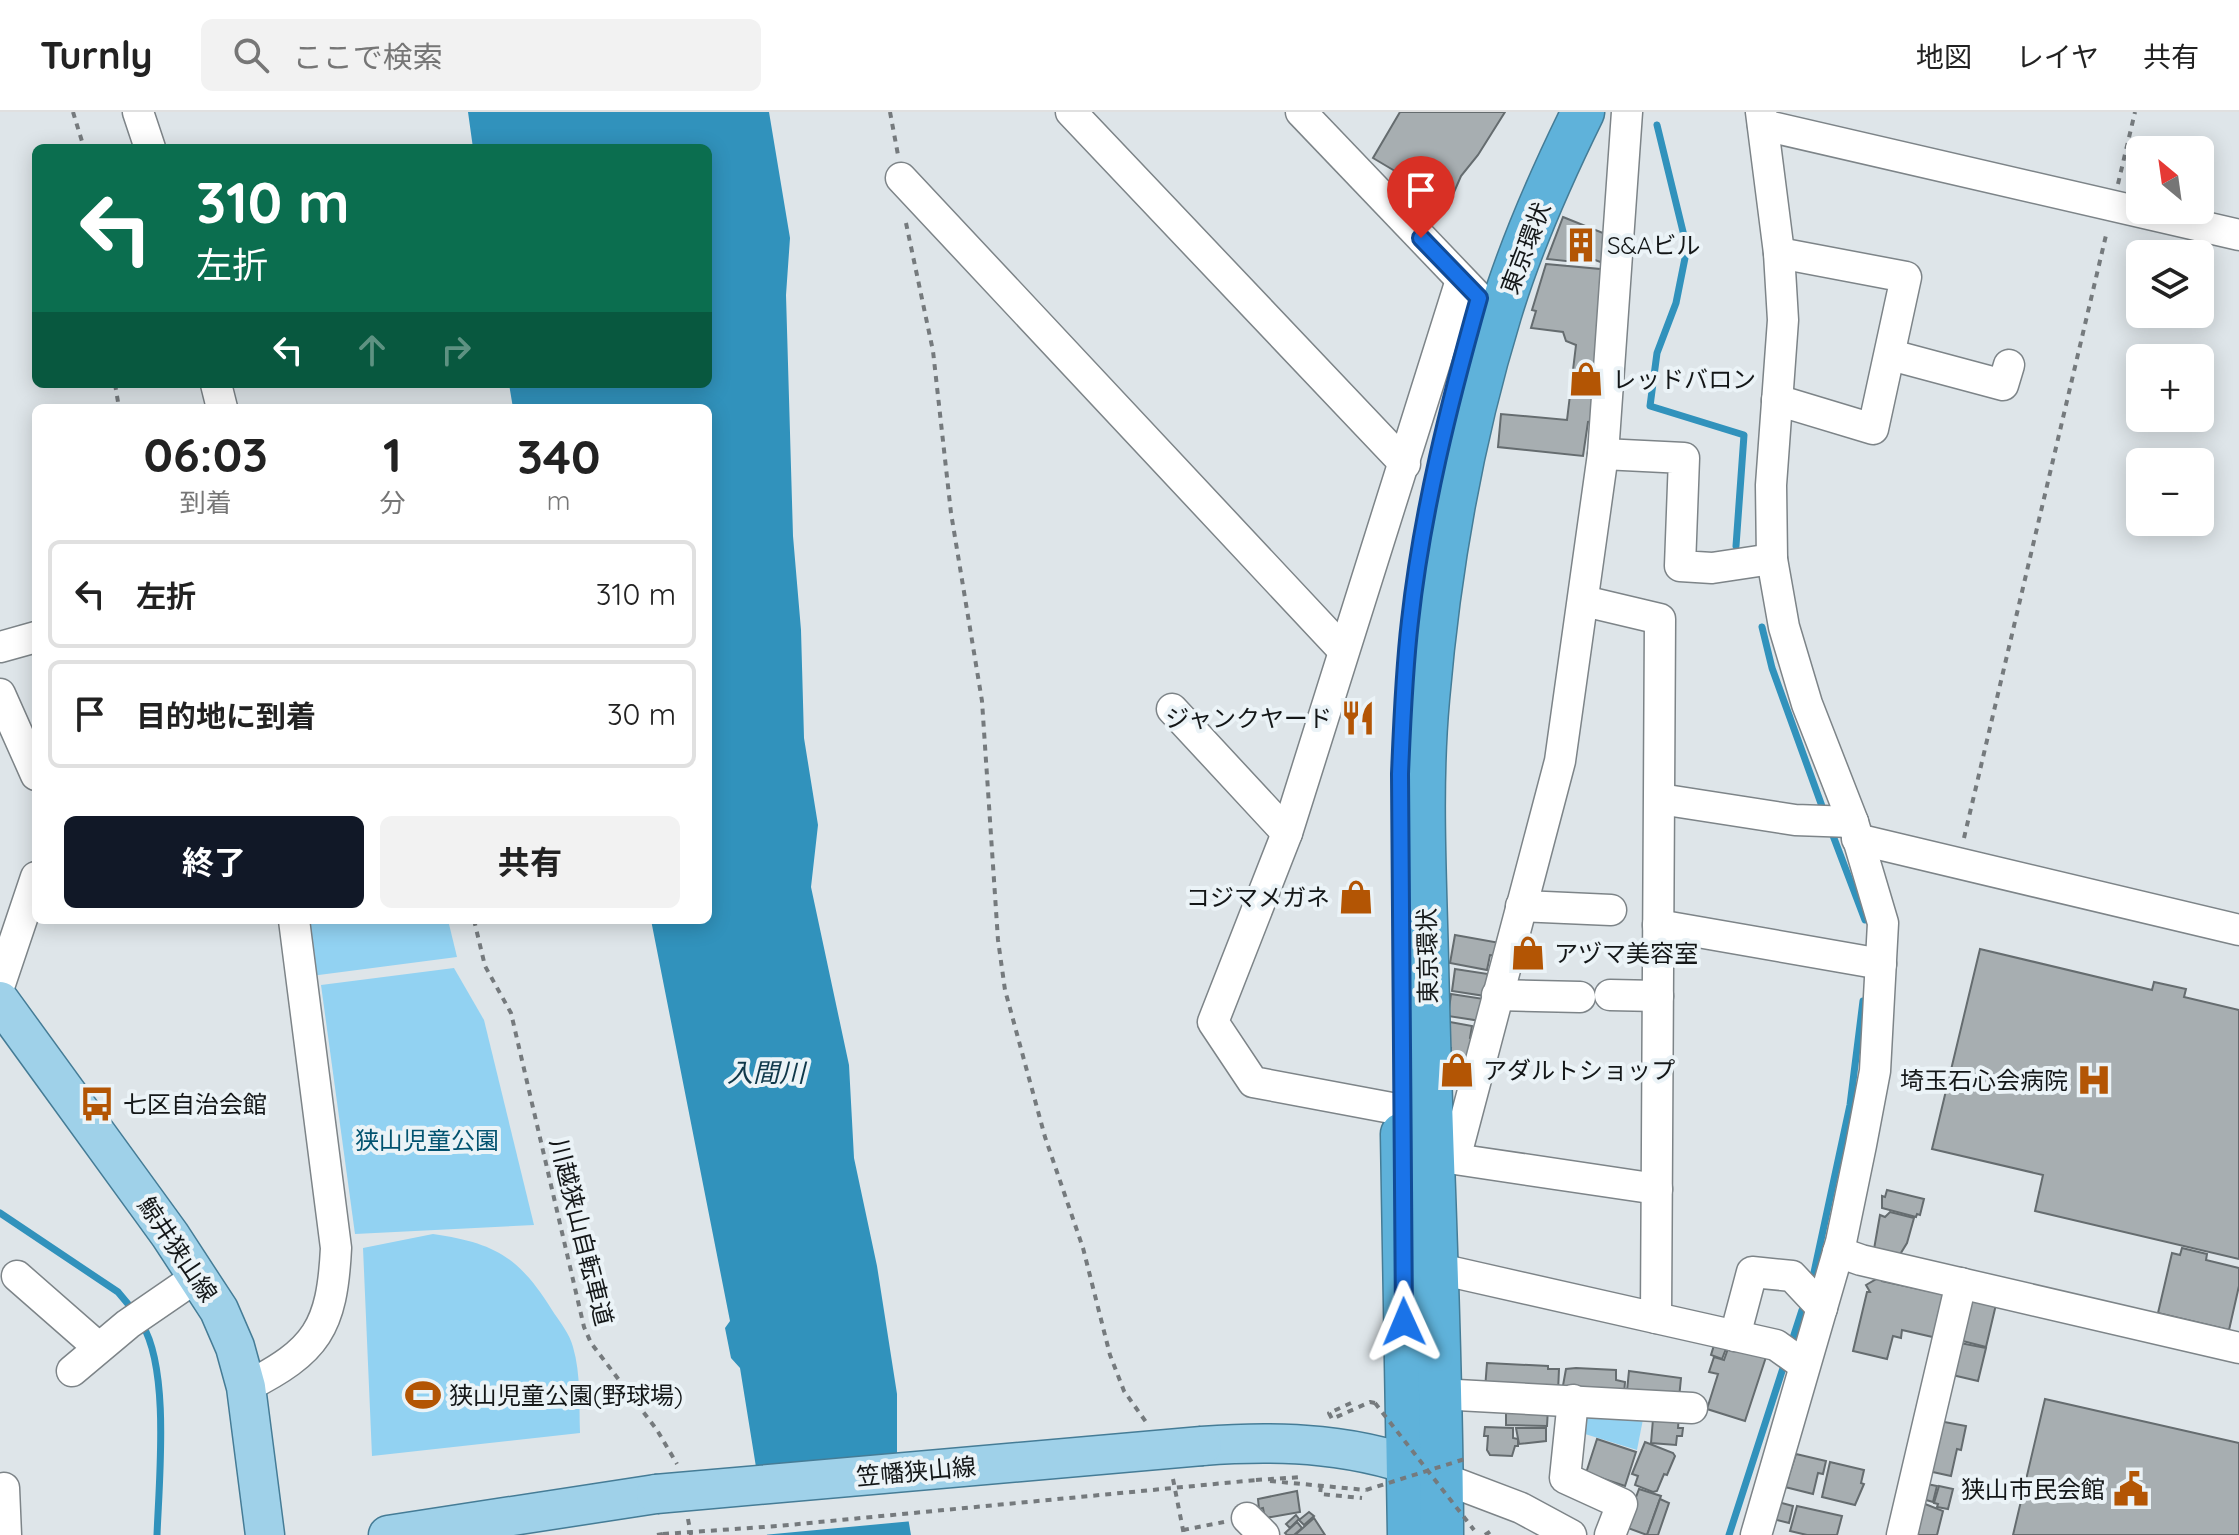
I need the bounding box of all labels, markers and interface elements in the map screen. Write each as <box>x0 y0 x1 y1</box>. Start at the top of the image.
search box <box>201 19 761 91</box>
text: Turnly <box>40 31 153 79</box>
icon: search <box>229 33 273 77</box>
text: ここで検索 <box>293 38 443 76</box>
text: 地図 <box>1916 39 1972 74</box>
text: レイヤ <box>2016 39 2099 74</box>
text: 共有 <box>2143 39 2199 74</box>
north arrow <box>2126 136 2214 224</box>
map controls <box>2126 136 2214 536</box>
pin <box>1387 156 1455 238</box>
text: 310 m <box>196 167 350 237</box>
icon: arrive <box>1399 168 1443 212</box>
icon: left <box>64 176 168 280</box>
street label: 東京環状 <box>1494 198 1556 298</box>
building icon: S&Aビル <box>1562 226 1600 264</box>
place label: S&Aビル <box>1607 230 1700 260</box>
button: layers <box>2126 240 2214 328</box>
text: 左折 <box>196 242 268 287</box>
icon: left <box>266 328 310 372</box>
icon: ahead <box>350 328 394 372</box>
icon: right <box>434 328 478 372</box>
button: + <box>2126 344 2214 432</box>
shop icon: レッドバロン <box>1567 360 1605 398</box>
place label: レッドバロン <box>1612 364 1756 394</box>
text: 06:03 <box>144 424 268 484</box>
text: 1 <box>383 424 402 484</box>
text: 340 <box>517 426 600 486</box>
button: − <box>2126 448 2214 536</box>
text: m <box>547 484 571 517</box>
text: 到着 <box>180 486 232 519</box>
text: 分 <box>379 486 405 519</box>
icon: left <box>68 572 112 616</box>
text: 310 m <box>596 575 676 613</box>
text: 左折 <box>136 577 196 615</box>
icon: arrive <box>68 692 112 736</box>
text: 30 m <box>607 695 676 733</box>
text: 目的地に到着 <box>136 697 316 735</box>
restaurant icon: ジャンクヤード <box>1339 699 1377 737</box>
place label: ジャンクヤード <box>1165 703 1332 733</box>
button: 終了 <box>64 816 364 908</box>
button: 共有 <box>380 816 680 908</box>
shop icon: コジマメガネ <box>1337 878 1375 916</box>
place label: コジマメガネ <box>1186 882 1330 912</box>
street label: 東京環状 <box>1411 908 1443 1004</box>
shop icon: アヅマ美容室 <box>1509 934 1547 972</box>
place label: アヅマ美容室 <box>1554 938 1698 968</box>
shop icon: アダルトショップ <box>1438 1051 1476 1089</box>
place label: アダルトショップ <box>1483 1055 1675 1085</box>
water label: 入間川 <box>727 1056 808 1089</box>
hospital icon: 埼玉石心会病院 <box>2075 1061 2113 1099</box>
place label: 埼玉石心会病院 <box>1900 1065 2068 1095</box>
bus stop icon: 七区自治会館 <box>78 1085 116 1123</box>
place label: 七区自治会館 <box>123 1089 267 1119</box>
park label: 狭山児童公園 <box>355 1125 499 1155</box>
street label: 川越狭山自転車道 <box>544 1135 620 1329</box>
street label: 鯨井狭山線 <box>132 1191 224 1307</box>
position arrow <box>1362 1280 1446 1364</box>
sports icon: 狭山児童公園(野球場) <box>404 1376 442 1414</box>
place label: 狭山児童公園(野球場) <box>449 1380 683 1410</box>
street label: 笠幡狭山線 <box>855 1451 977 1491</box>
public building icon: 狭山市民会館 <box>2112 1470 2150 1508</box>
place label: 狭山市民会館 <box>1961 1474 2105 1504</box>

